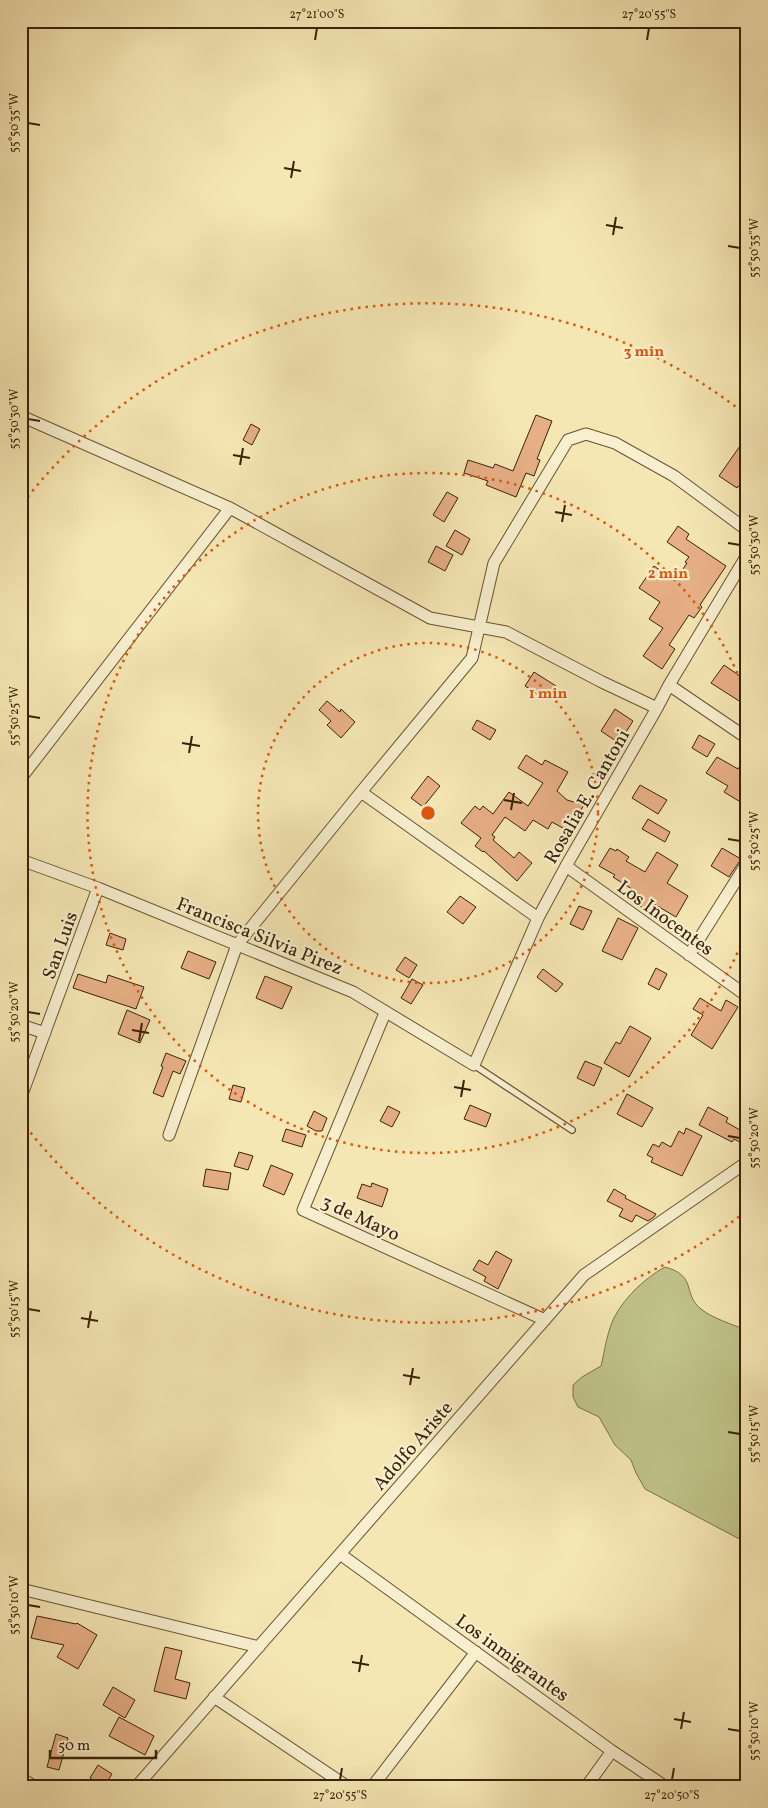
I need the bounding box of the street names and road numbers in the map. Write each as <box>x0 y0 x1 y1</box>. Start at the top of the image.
street label: Rosalia E. Cantoni <box>539 725 637 869</box>
street label: Los Inocentes <box>611 875 718 962</box>
street label: Francisca Silvia Pirez <box>172 892 346 982</box>
street label: San Luis <box>37 908 85 983</box>
street label: 3 de Mayo <box>317 1189 404 1248</box>
street label: Adolfo Ariste <box>367 1396 460 1496</box>
street label: Los inmigrantes <box>450 1609 574 1709</box>

